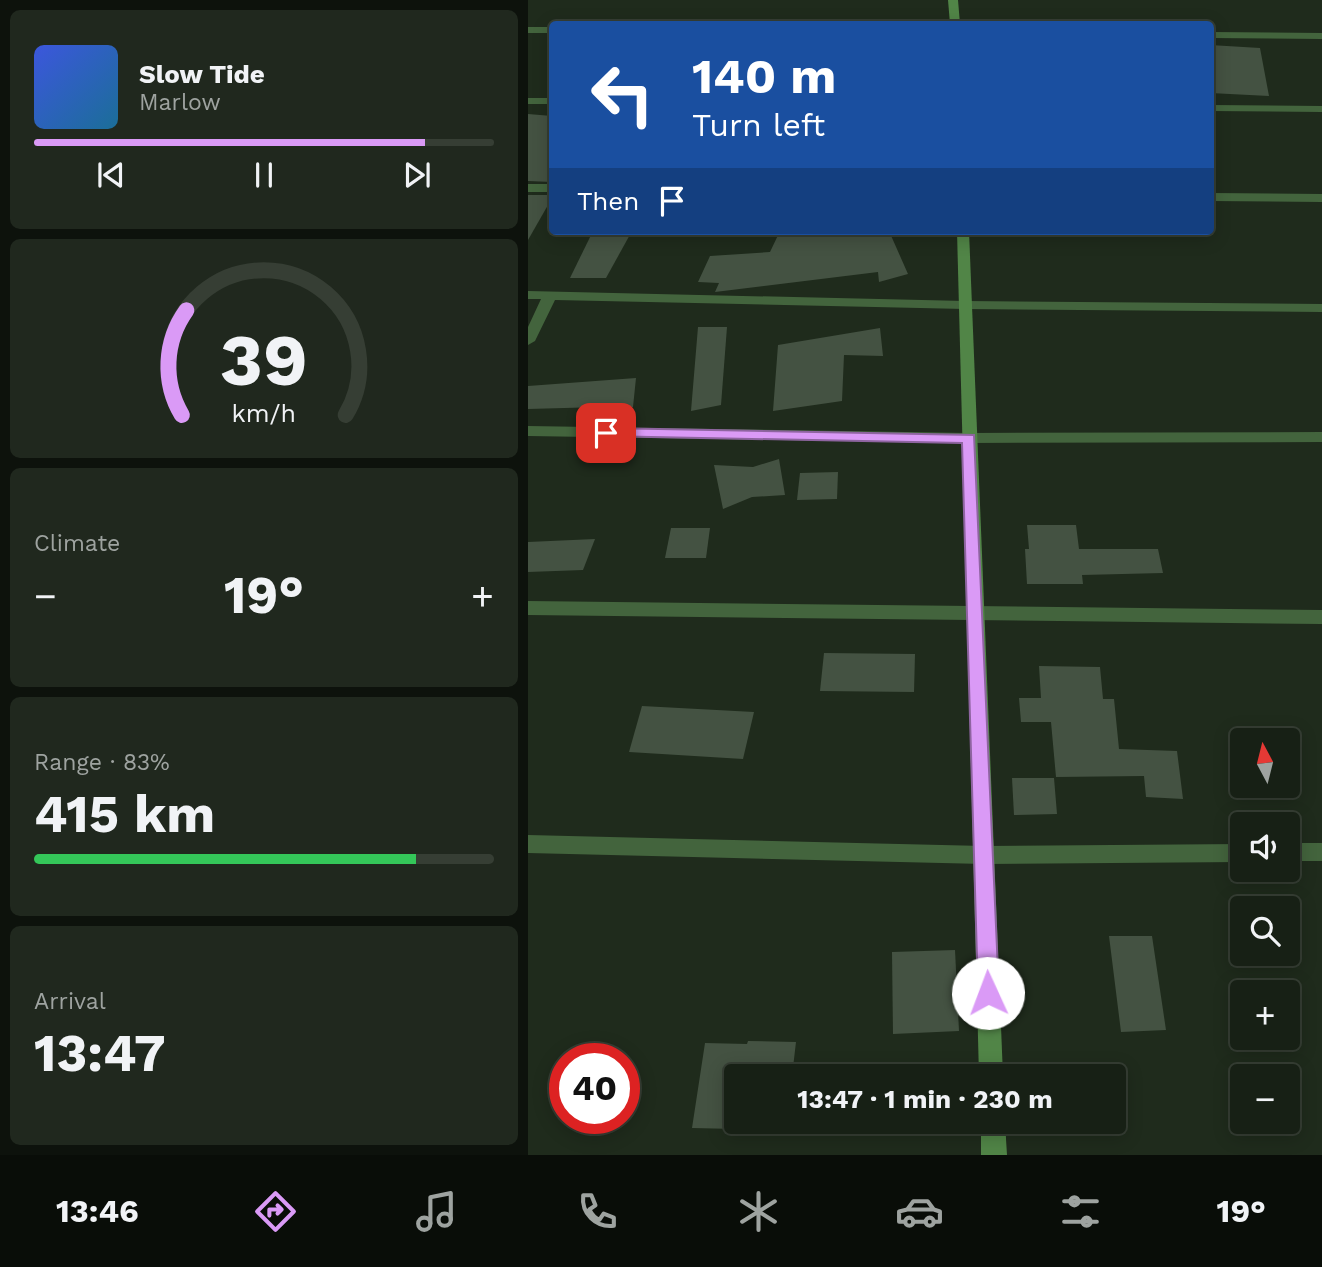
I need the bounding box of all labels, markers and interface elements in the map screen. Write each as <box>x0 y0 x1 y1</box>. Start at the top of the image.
text: 140 m <box>692 47 836 105</box>
icon: left <box>577 49 668 140</box>
text: Slow Tide <box>139 59 265 89</box>
text: Marlow <box>139 89 221 116</box>
text: Turn left <box>692 106 825 144</box>
icon: previous <box>92 156 130 194</box>
icon: pause <box>245 156 283 194</box>
icon: next <box>398 156 436 194</box>
icon: arrive <box>653 182 691 220</box>
text: Then <box>577 186 639 216</box>
text: 39 <box>220 317 308 403</box>
text: km/h <box>232 398 296 427</box>
pin <box>576 403 636 463</box>
icon: arrive <box>587 414 625 452</box>
text: Climate <box>34 530 120 557</box>
text: 19° <box>224 565 304 626</box>
text: − <box>34 574 57 618</box>
text: + <box>471 574 494 618</box>
north arrow <box>1230 728 1300 798</box>
map controls <box>1230 728 1300 1134</box>
text: Range · 83% <box>34 749 170 776</box>
text: 415 km <box>34 784 215 845</box>
button: sound <box>1230 812 1300 882</box>
button: search <box>1230 896 1300 966</box>
position arrow <box>951 956 1025 1030</box>
button: + <box>1230 980 1300 1050</box>
text: Arrival <box>34 988 106 1015</box>
text: 13:47 <box>34 1023 166 1084</box>
speed limit sign: 40 <box>549 1043 640 1134</box>
button: − <box>1230 1064 1300 1134</box>
text: 13:47 · 1 min · 230 m <box>797 1084 1053 1114</box>
icon: directions <box>251 1187 300 1236</box>
icon: music <box>412 1187 461 1236</box>
icon: phone <box>573 1187 622 1236</box>
icon: climate <box>734 1187 783 1236</box>
icon: car <box>895 1187 944 1236</box>
icon: filters <box>1056 1187 1105 1236</box>
text: 13:46 <box>56 1192 139 1230</box>
text: 19° <box>1217 1192 1266 1230</box>

